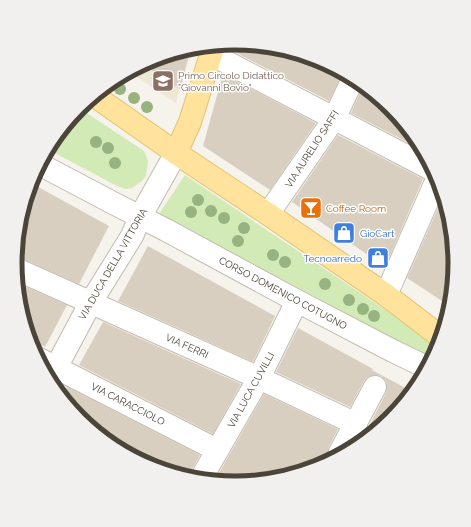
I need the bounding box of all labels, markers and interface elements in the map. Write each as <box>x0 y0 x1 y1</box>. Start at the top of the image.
school or university icon: Primo Circolo Didattico "Giovanni Bovio" <box>150 68 176 94</box>
place label: Primo Circolo Didattico "Giovanni Bovio" <box>178 70 284 93</box>
street label: VIA AURELIO SAFFI <box>283 108 341 190</box>
bar icon: Coffee Room <box>298 195 324 221</box>
place label: Coffee Room <box>326 203 386 214</box>
street label: VIA DUCA DELLA VITTORIA <box>77 206 150 322</box>
shop icon: GioCart <box>331 220 357 246</box>
place label: GioCart <box>360 228 395 239</box>
shop icon: Tecnoarredo <box>365 245 391 271</box>
place label: Tecnoarredo <box>304 253 362 264</box>
street label: CORSO DOMENICO COTUGNO <box>217 254 349 332</box>
street label: VIA FERRI <box>164 332 210 360</box>
street label: VIA LUCA CUVILLI <box>226 350 276 430</box>
street label: VIA CARACCIOLO <box>89 381 167 428</box>

